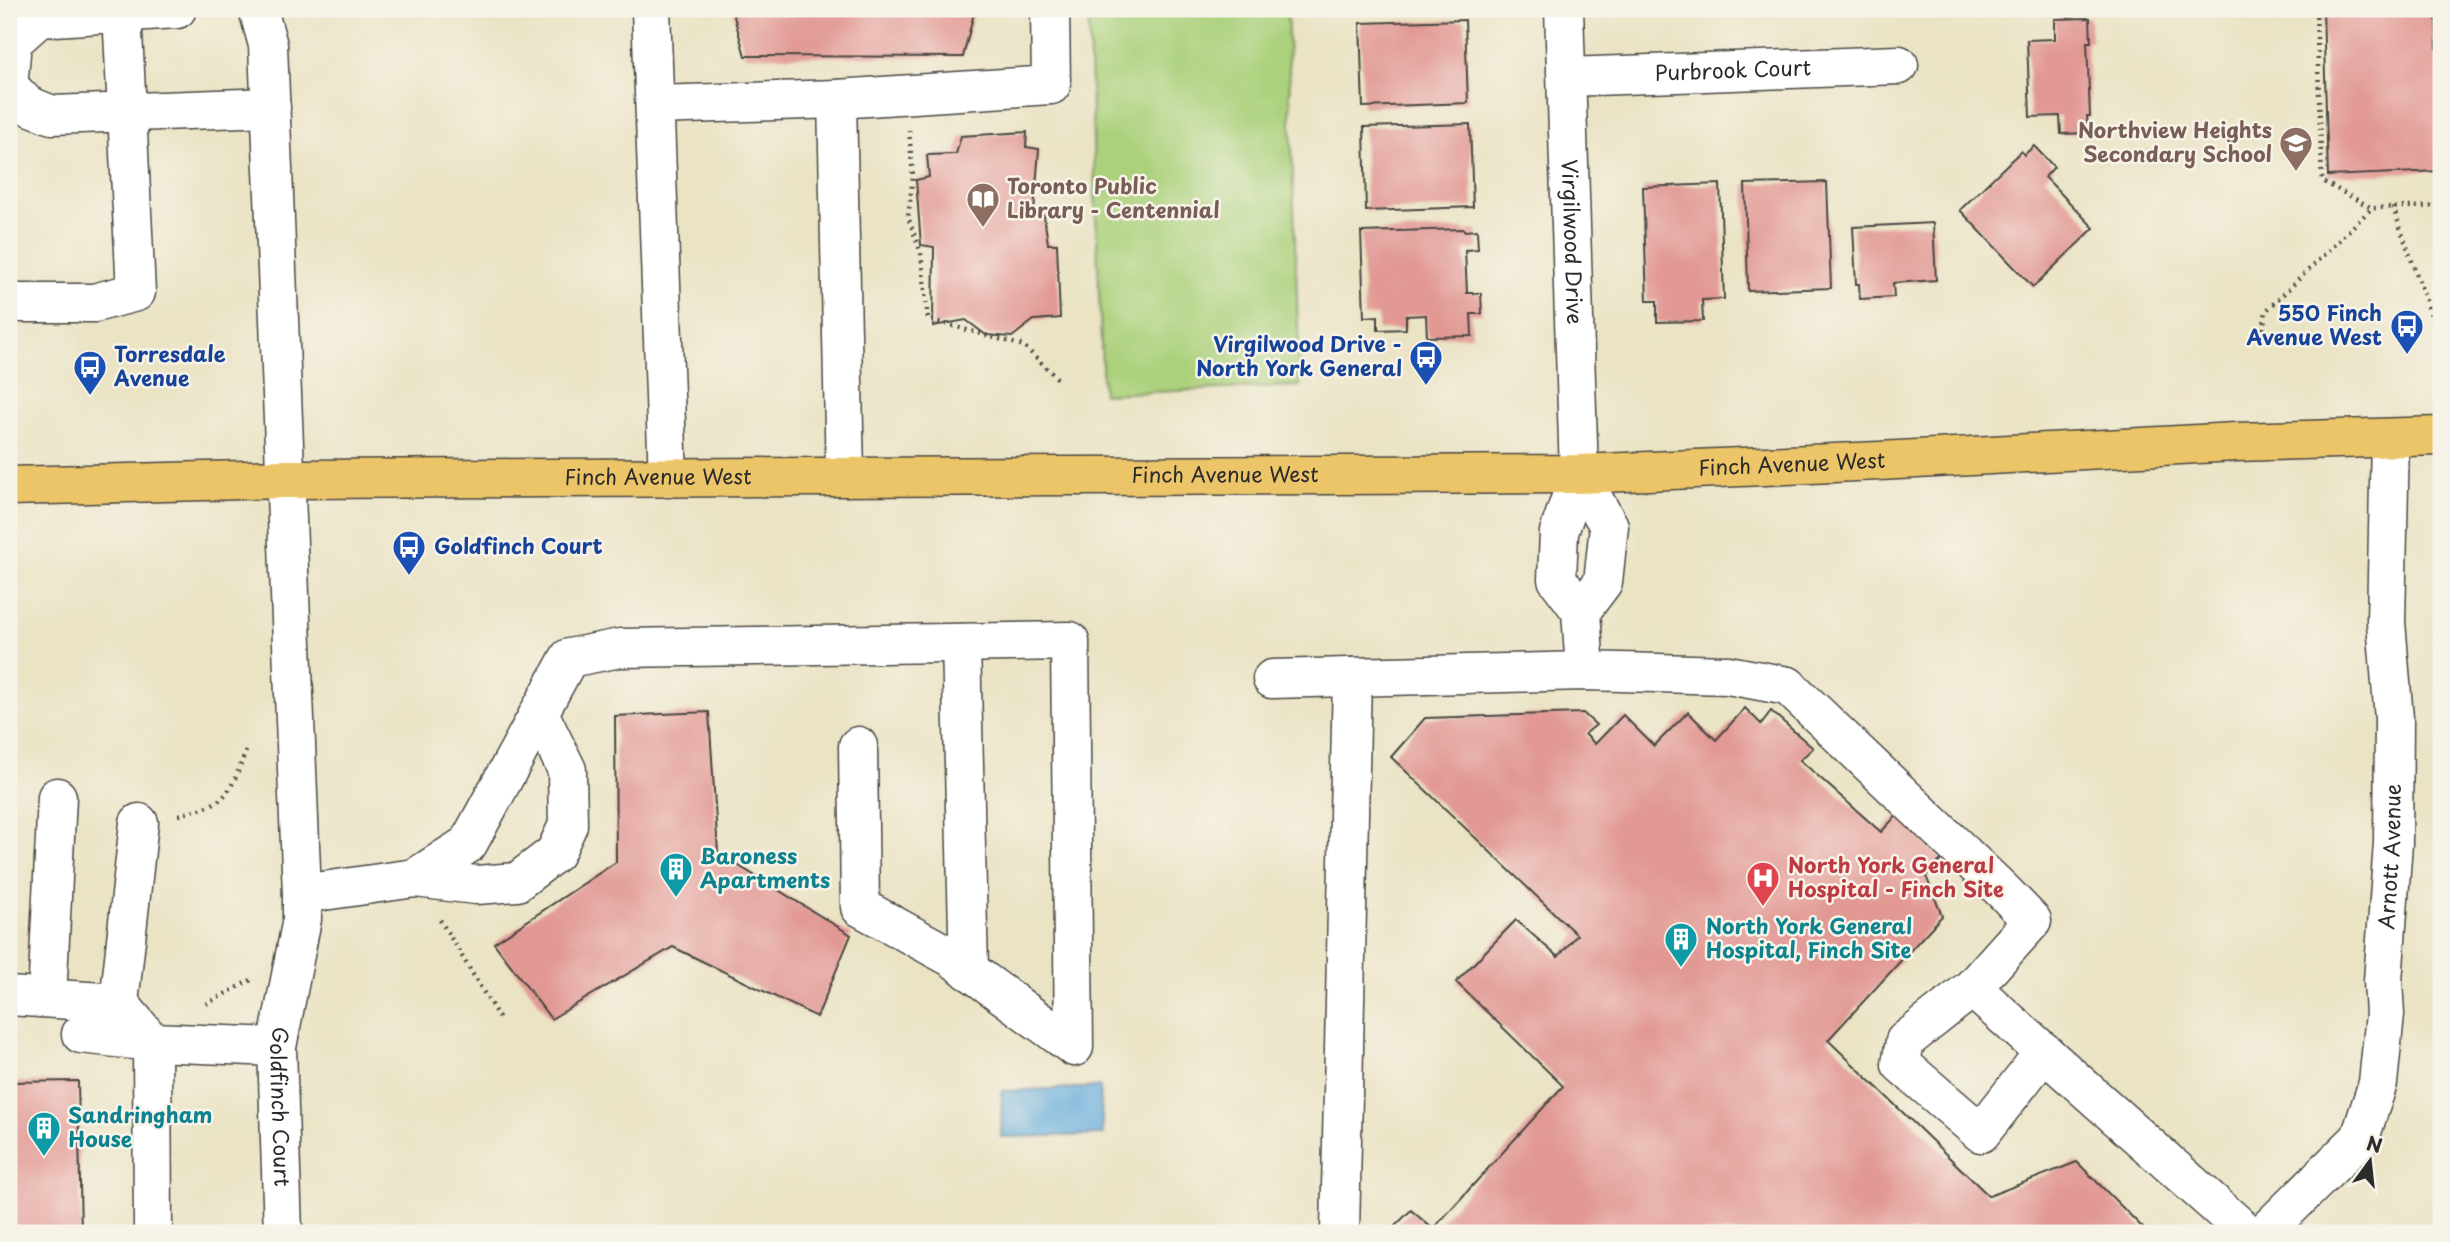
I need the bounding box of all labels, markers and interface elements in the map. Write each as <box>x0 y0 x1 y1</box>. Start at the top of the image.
street label: Purbrook Court <box>1654 50 1811 88</box>
place label: Northview Heights Secondary School <box>2078 113 2272 169</box>
school or university icon: Northview Heights Secondary School <box>2277 124 2315 173</box>
street label: Virgilwood Drive <box>1555 159 1592 325</box>
place label: Toronto Public Library - Centennial <box>1007 169 1220 225</box>
library icon: Toronto Public Library - Centennial <box>964 180 1002 229</box>
place label: 550 Finch Avenue West <box>2246 296 2382 352</box>
bus stop icon: 550 Finch Avenue West <box>2388 307 2426 356</box>
place label: Virgilwood Drive - North York General <box>1196 327 1402 383</box>
place label: Torresdale Avenue <box>113 337 226 393</box>
bus stop icon: Virgilwood Drive - North York General <box>1407 338 1445 387</box>
bus stop icon: Torresdale Avenue <box>71 348 109 397</box>
street label: Finch Avenue West <box>1697 443 1886 483</box>
street label: Finch Avenue West <box>1131 457 1319 490</box>
street label: Finch Avenue West <box>564 459 752 492</box>
bus stop icon: Goldfinch Court <box>390 528 428 577</box>
place label: Goldfinch Court <box>434 529 603 561</box>
street label: Arnott Avenue <box>2369 784 2407 931</box>
place label: Baroness Apartments <box>700 839 830 895</box>
place label: North York General Hospital - Finch Site <box>1788 848 2004 904</box>
building icon: Baroness Apartments <box>657 850 695 899</box>
hospital icon: North York General Hospital - Finch Site <box>1744 859 1782 908</box>
place label: North York General Hospital, Finch Site <box>1706 909 1912 965</box>
building icon: North York General Hospital, Finch Site <box>1662 920 1700 969</box>
street label: Goldfinch Court <box>263 1024 299 1187</box>
place label: Sandringham House <box>68 1098 212 1154</box>
building icon: Sandringham House <box>25 1109 63 1158</box>
north arrow <box>2334 1126 2404 1196</box>
text: N <box>2364 1128 2386 1159</box>

